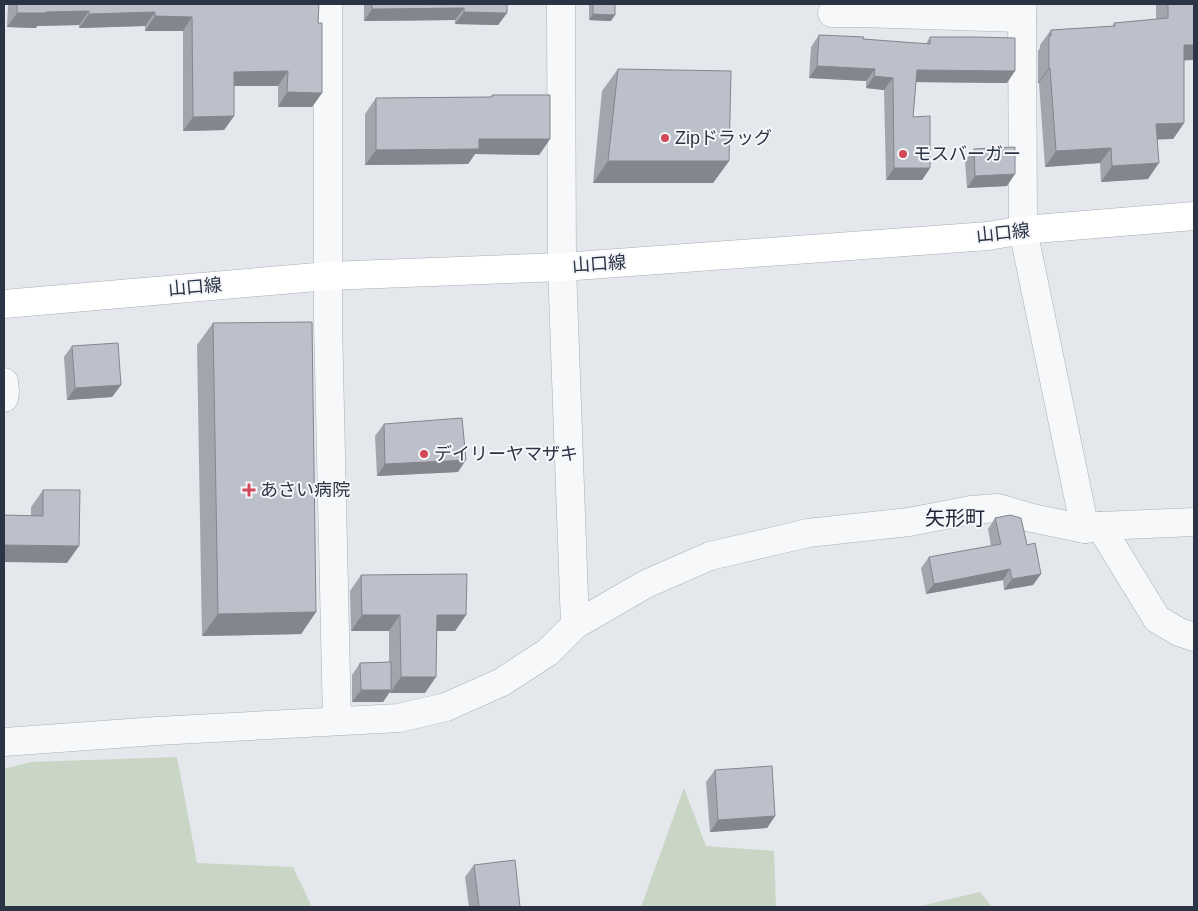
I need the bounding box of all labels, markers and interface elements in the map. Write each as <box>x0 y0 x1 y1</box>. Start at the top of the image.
place label: Zipドラッグ <box>675 128 772 148</box>
marker: Zipドラッグ <box>659 132 671 144</box>
place label: モスバーガー <box>913 144 1021 164</box>
marker: モスバーガー <box>897 148 909 160</box>
street label: 山口線 <box>975 220 1031 246</box>
street label: 山口線 <box>571 252 627 276</box>
street label: 山口線 <box>167 275 223 299</box>
place label: デイリーヤマザキ <box>434 444 578 464</box>
marker: デイリーヤマザキ <box>418 448 430 460</box>
place label: あさい病院 <box>260 480 350 500</box>
marker: あさい病院 <box>242 483 256 497</box>
district label: 矢形町 <box>925 507 985 529</box>

